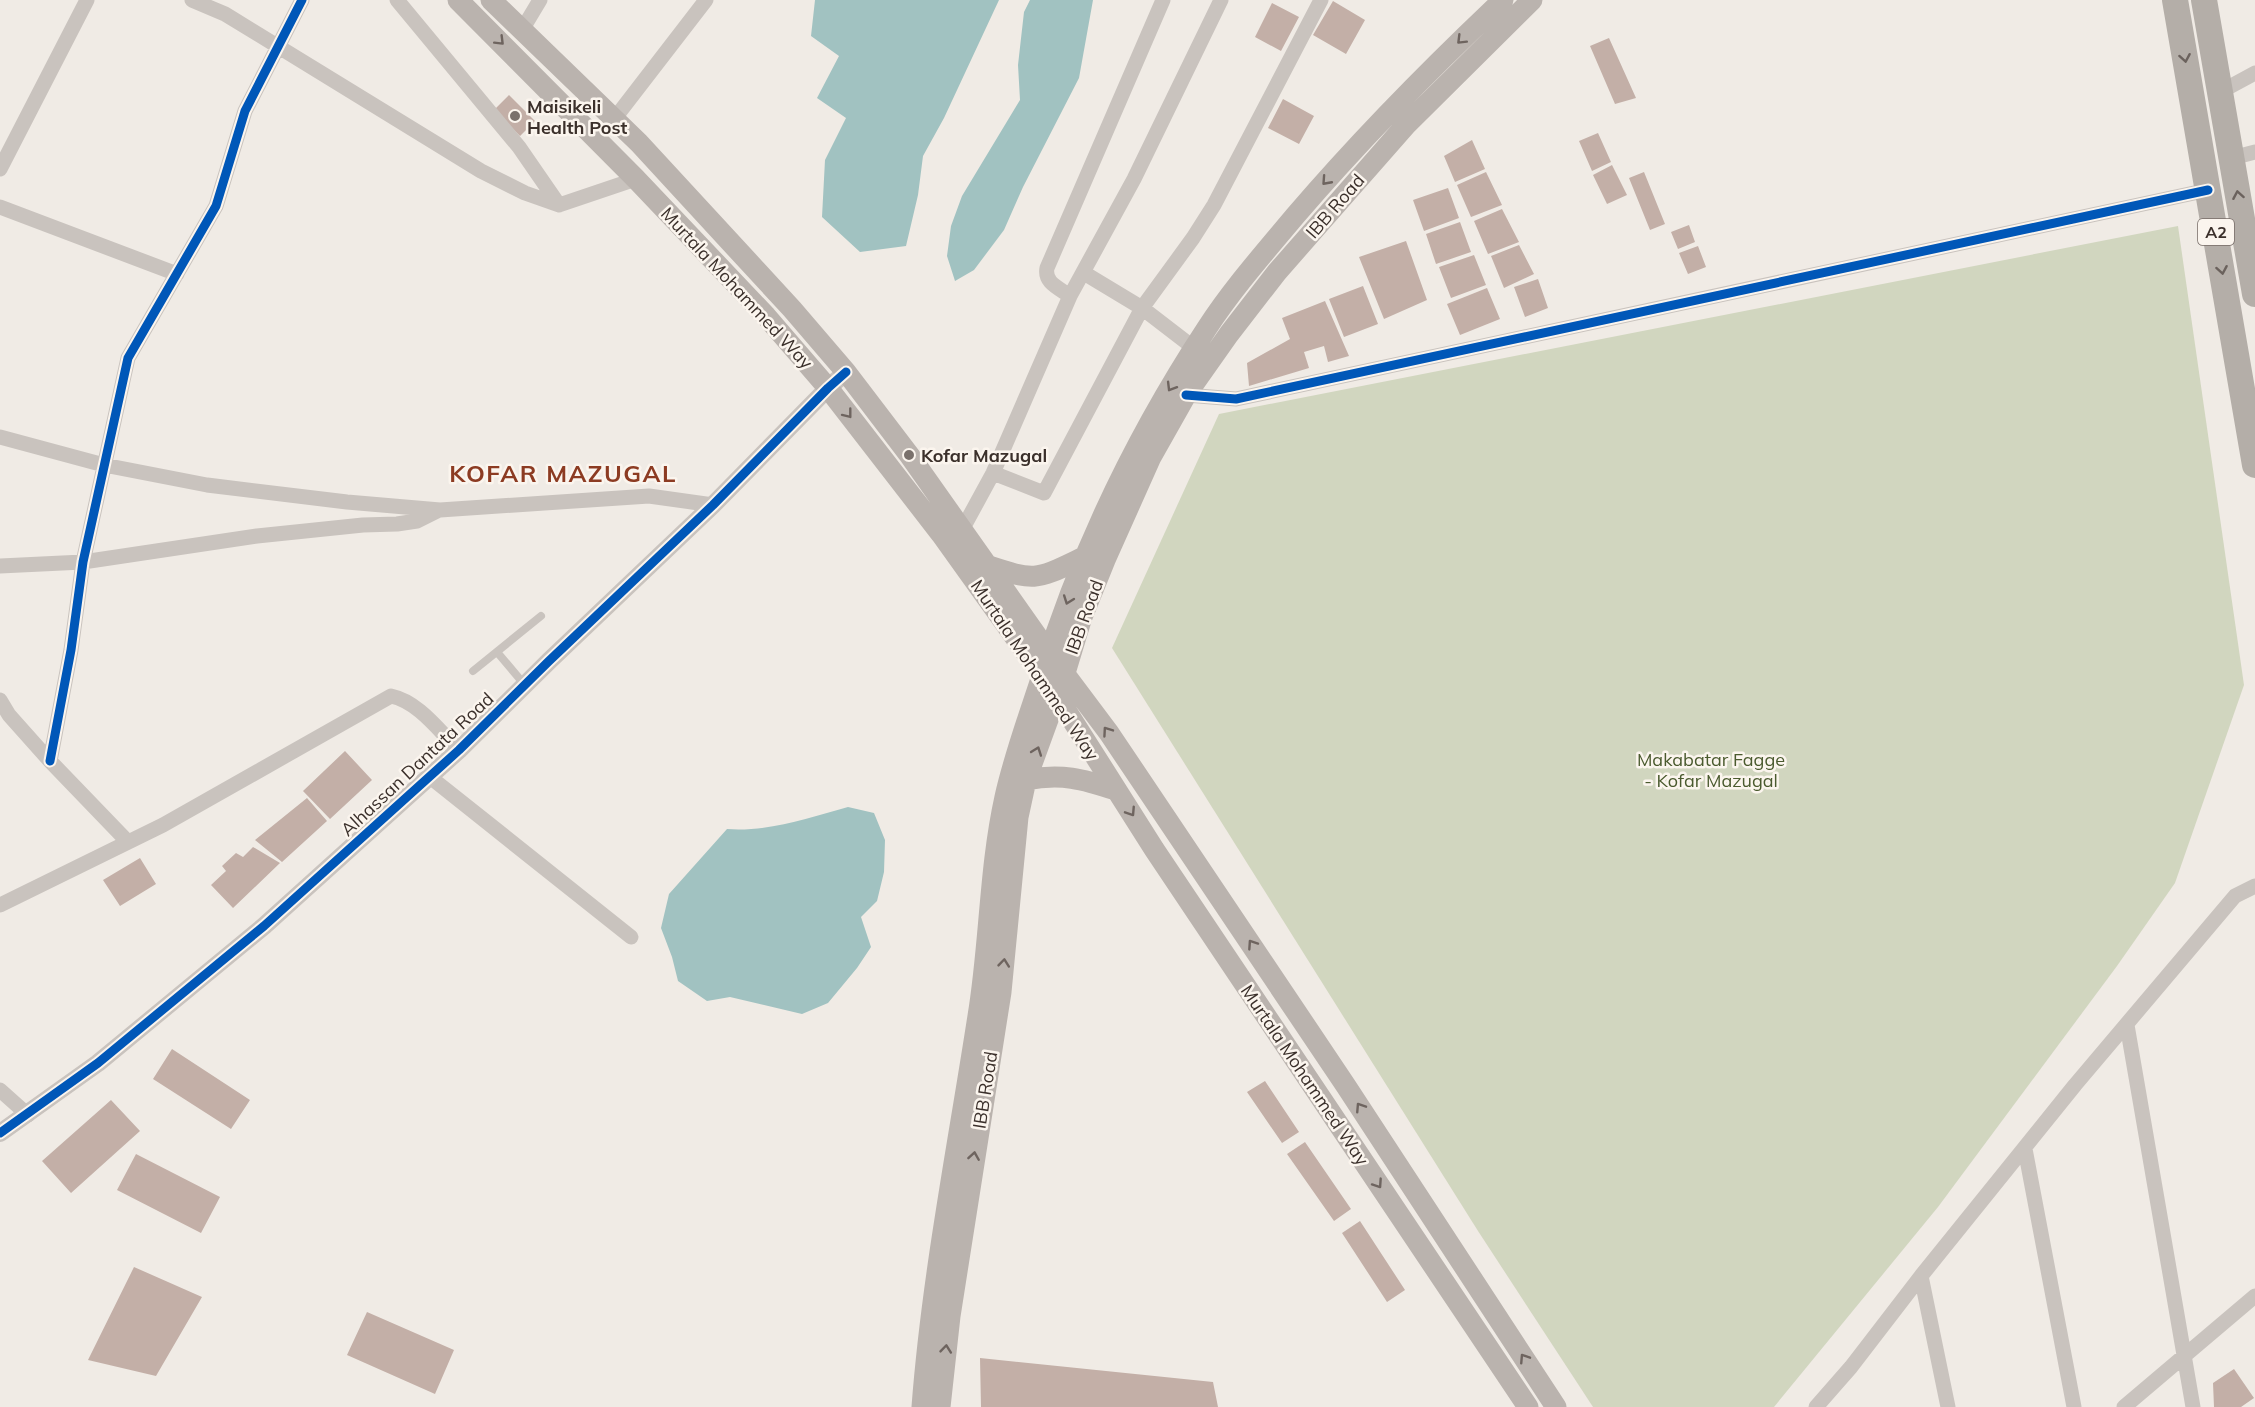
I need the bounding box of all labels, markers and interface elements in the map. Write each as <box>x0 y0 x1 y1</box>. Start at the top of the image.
one-way arrow <box>1457 33 1468 44</box>
one-way arrow <box>492 34 503 45</box>
one-way arrow <box>2178 52 2191 62</box>
place label: Maisikeli Health Post <box>527 95 627 139</box>
marker: Maisikeli Health Post <box>508 109 522 123</box>
street label: IBB Road <box>1301 169 1369 243</box>
one-way arrow <box>1322 175 1333 185</box>
one-way arrow <box>2232 191 2245 201</box>
street label: Murtala Mohammed Way <box>656 202 818 374</box>
road number: A2 <box>2198 219 2234 245</box>
one-way arrow <box>2216 266 2228 275</box>
one-way arrow <box>1166 381 1178 391</box>
one-way arrow <box>840 407 851 418</box>
place label: Kofar Mazugal <box>921 444 1047 467</box>
marker: Kofar Mazugal <box>902 448 916 462</box>
district label: KOFAR MAZUGAL <box>449 458 677 488</box>
street label: Murtala Mohammed Way <box>966 575 1104 765</box>
street label: IBB Road <box>1060 576 1108 658</box>
one-way arrow <box>1063 594 1075 605</box>
street label: Alhassan Dantata Road <box>336 687 498 841</box>
one-way arrow <box>1103 726 1114 737</box>
one-way arrow <box>1029 746 1042 757</box>
park label: Makabatar Fagge - Kofar Mazugal <box>1637 748 1785 792</box>
one-way arrow <box>1123 806 1135 816</box>
one-way arrow <box>1248 940 1259 951</box>
one-way arrow <box>997 959 1009 968</box>
street label: Murtala Mohammed Way <box>1236 980 1374 1170</box>
street label: IBB Road <box>968 1050 1002 1130</box>
one-way arrow <box>1356 1102 1367 1113</box>
one-way arrow <box>968 1151 980 1161</box>
one-way arrow <box>1371 1178 1382 1189</box>
one-way arrow <box>939 1344 952 1353</box>
one-way arrow <box>1520 1354 1531 1365</box>

